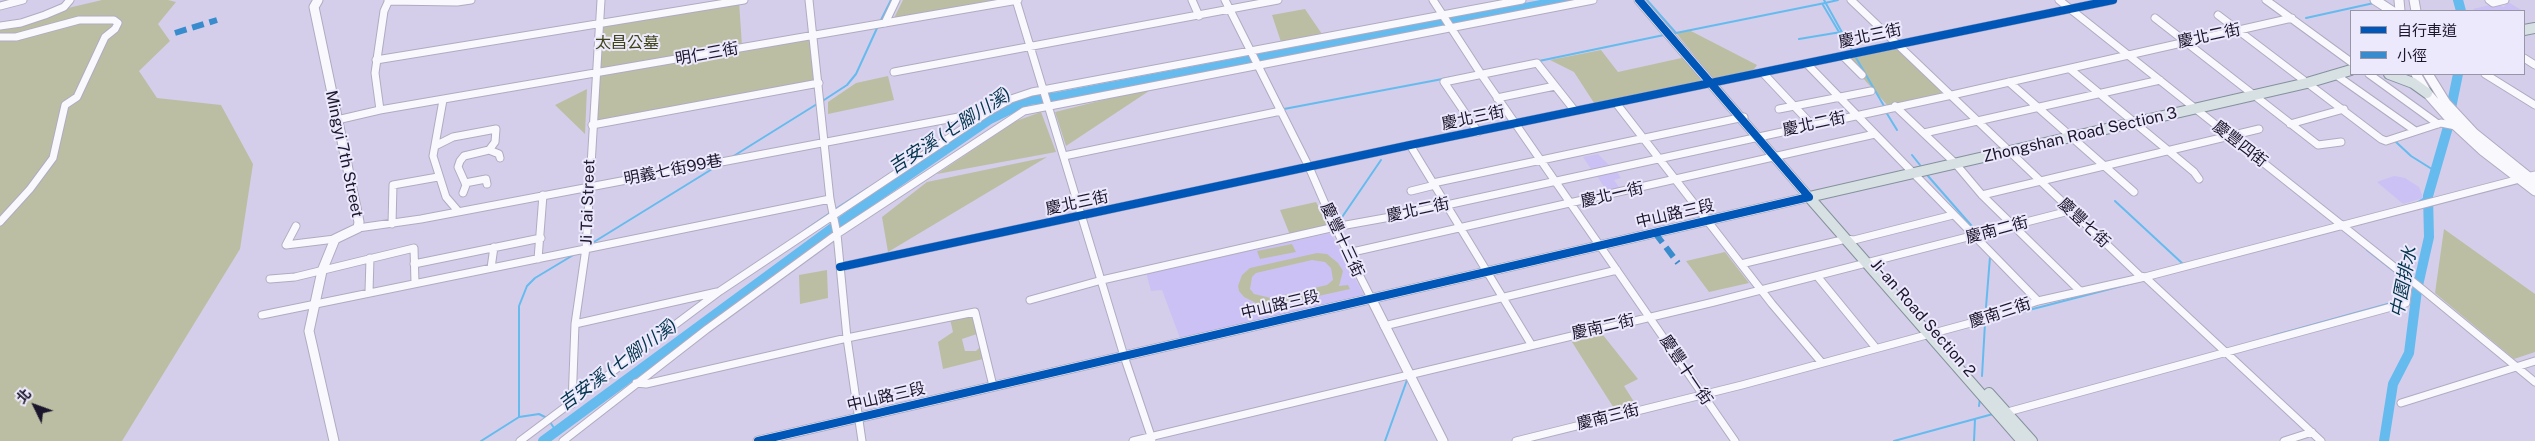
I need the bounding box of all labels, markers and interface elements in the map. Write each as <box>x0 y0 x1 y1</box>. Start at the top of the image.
legend <box>2350 10 2525 75</box>
street label: 慶北三街 <box>1837 20 1903 52</box>
street label: 慶北二街 <box>2176 20 2242 52</box>
text: 自行車道 <box>2397 22 2457 39</box>
park label: 太昌公墓 <box>595 33 659 53</box>
street label: 明仁三街 <box>674 39 740 69</box>
text: 小徑 <box>2397 47 2427 64</box>
water label: 吉安溪 (七腳川溪) <box>885 84 1015 178</box>
street label: Mingyi 7th Street <box>321 89 367 219</box>
street label: 慶北三街 <box>1440 102 1506 134</box>
street label: Zhongshan Road Section 3 <box>1981 103 2179 167</box>
street label: 慶北二街 <box>1781 108 1847 140</box>
street label: 慶豐四街 <box>2209 117 2271 171</box>
street label: 明義七街99巷 <box>622 151 724 189</box>
street label: Ji Tai Street <box>577 159 599 245</box>
street label: 慶北一街 <box>1579 178 1645 212</box>
street label: 慶北三街 <box>1044 187 1110 219</box>
street label: 慶北二街 <box>1385 194 1451 226</box>
street label: 慶豐七街 <box>2054 194 2114 252</box>
street label: 中山路三段 <box>1634 196 1716 232</box>
street label: 慶豐十三街 <box>1316 200 1368 280</box>
street label: 慶南二街 <box>1964 212 2030 248</box>
water label: 中園排水 <box>2387 245 2421 319</box>
street label: Ji-an Road Section 2 <box>1867 255 1979 381</box>
street label: 中山路三段 <box>1239 287 1321 323</box>
street label: 慶南三街 <box>1967 294 2033 332</box>
street label: 慶南二街 <box>1570 310 1636 344</box>
water label: 吉安溪 (七腳川溪) <box>555 315 681 415</box>
street label: 慶豐十一街 <box>1656 331 1716 409</box>
street label: 中山路三段 <box>845 379 927 415</box>
north arrow <box>10 381 60 431</box>
text: 北 <box>13 385 34 407</box>
street label: 慶南三街 <box>1575 400 1641 434</box>

